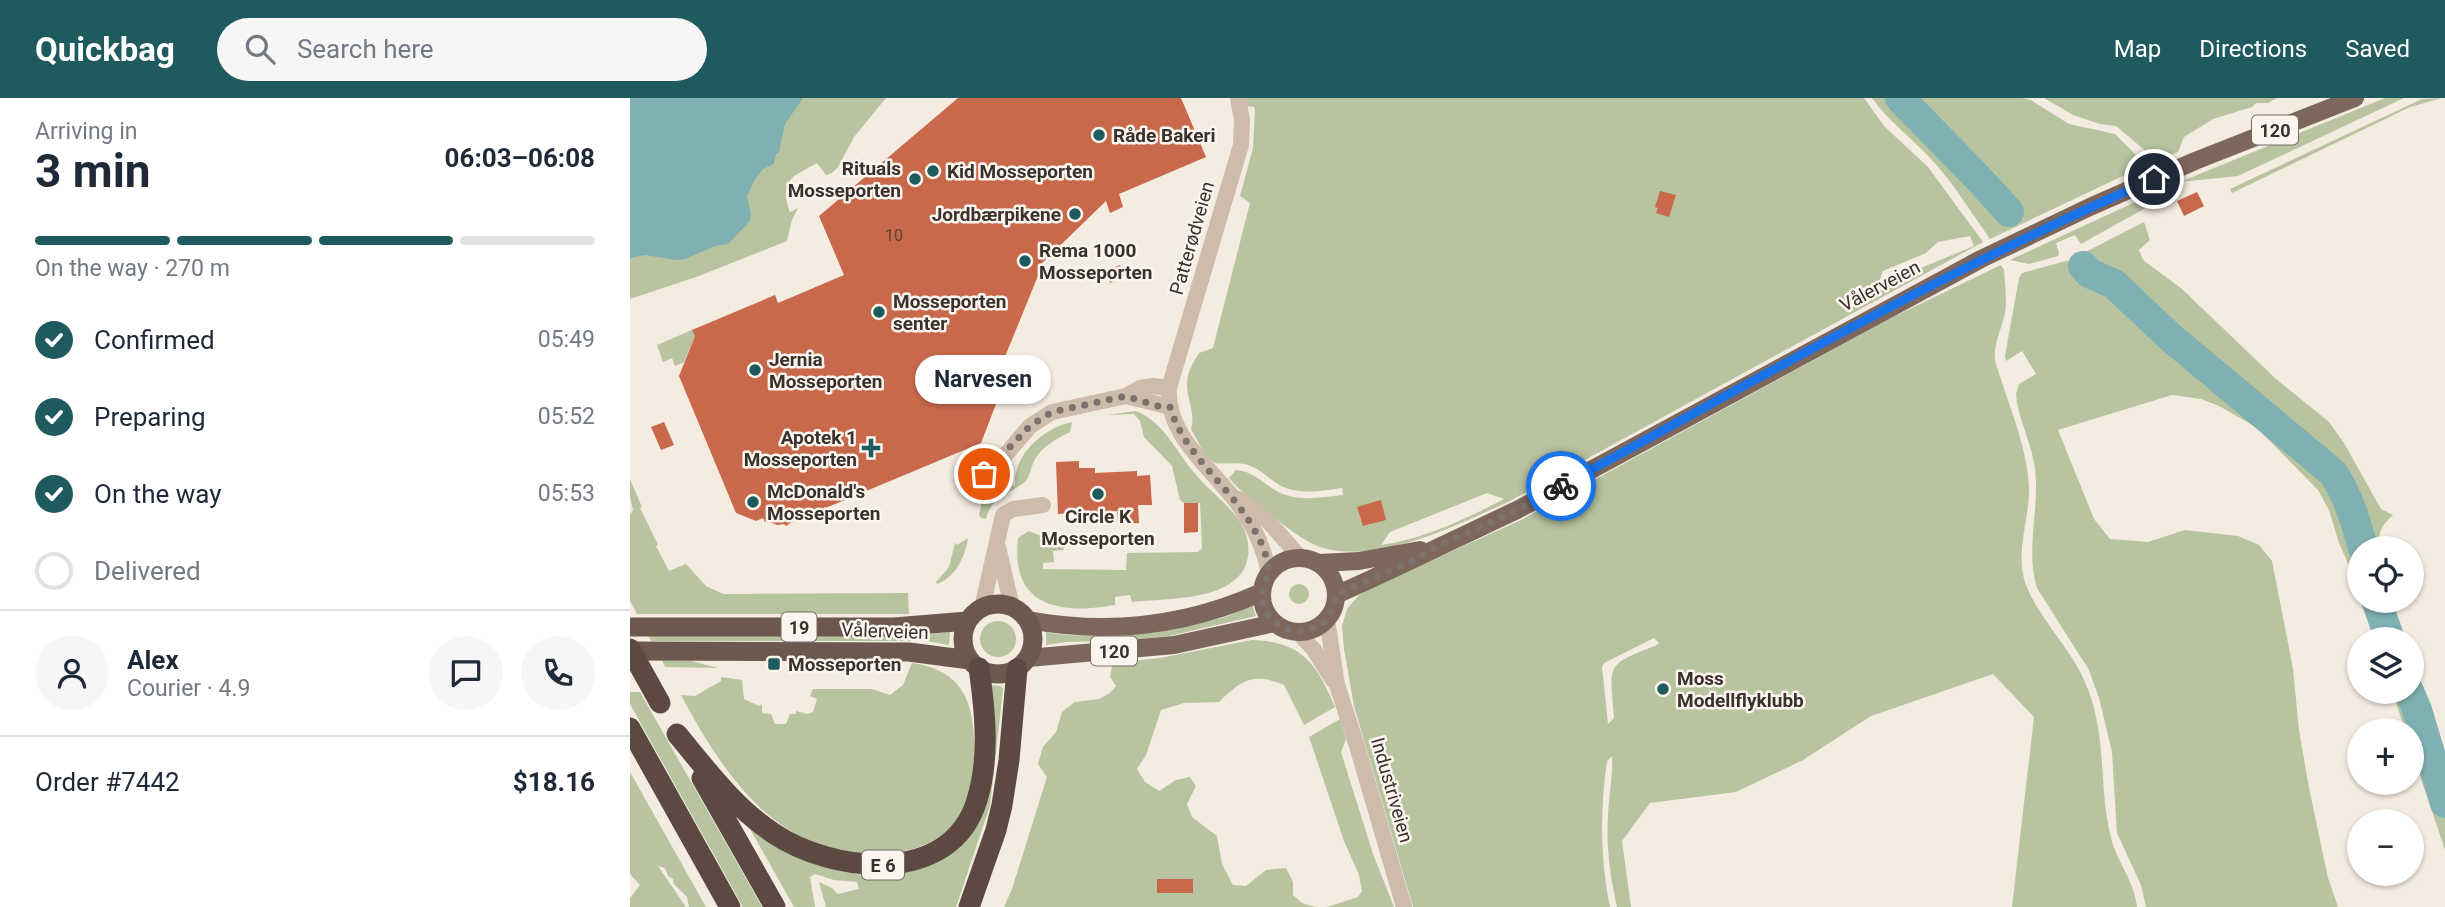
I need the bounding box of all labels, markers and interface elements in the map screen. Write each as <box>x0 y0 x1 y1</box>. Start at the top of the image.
search box <box>217 18 707 81</box>
text: Quickbag <box>35 30 175 69</box>
icon: search <box>241 30 279 68</box>
text: Search here <box>297 34 434 64</box>
text: Map <box>2114 35 2161 63</box>
text: Directions <box>2199 35 2307 63</box>
text: Saved <box>2345 35 2410 63</box>
road number: 120 <box>2252 115 2298 144</box>
text: Arriving in <box>35 118 138 145</box>
place label: Råde Bakeri <box>1113 124 1216 147</box>
marker: Råde Bakeri <box>1091 127 1107 143</box>
text: 06:03–06:08 <box>445 143 595 173</box>
text: 3 min <box>35 144 151 198</box>
pin <box>2124 149 2184 209</box>
place label: Rituals Mosseporten <box>788 157 901 202</box>
place label: Kid Mosseporten <box>947 160 1093 183</box>
icon: home <box>2135 160 2173 198</box>
marker: Kid Mosseporten <box>925 163 941 179</box>
marker: Rituals Mosseporten <box>907 171 923 187</box>
street label: Patterødveien <box>1165 179 1219 297</box>
place label: Jordbærpikene <box>932 203 1061 226</box>
marker: Jordbærpikene <box>1067 206 1083 222</box>
house number: 10 <box>885 226 903 245</box>
place label: Rema 1000 Mosseporten <box>1039 239 1152 284</box>
marker: Rema 1000 Mosseporten <box>1017 253 1033 269</box>
text: On the way · 270 m <box>35 255 230 282</box>
street label: Vålerveien <box>1836 255 1924 317</box>
place label: Mosseporten senter <box>893 290 1006 335</box>
marker: Mosseporten senter <box>871 304 887 320</box>
icon: check <box>35 321 73 359</box>
text: Confirmed <box>94 325 215 355</box>
text: 05:49 <box>538 326 595 353</box>
place label: Jernia Mosseporten <box>769 348 882 393</box>
callout: Narvesen <box>916 355 1052 404</box>
marker: Jernia Mosseporten <box>747 362 763 378</box>
text: Narvesen <box>934 366 1032 393</box>
icon: check <box>35 398 73 436</box>
text: Preparing <box>94 402 206 432</box>
text: 05:52 <box>538 403 595 430</box>
place label: Apotek 1 Mosseporten <box>744 426 857 471</box>
marker: Apotek 1 Mosseporten <box>863 440 879 456</box>
pin <box>954 444 1014 504</box>
courier <box>1526 451 1596 521</box>
icon: bag <box>965 455 1003 493</box>
icon: bike <box>1542 467 1580 505</box>
icon: check <box>35 475 73 513</box>
text: On the way <box>94 479 222 509</box>
text: 05:53 <box>538 480 595 507</box>
place label: McDonald's Mosseporten <box>767 480 880 525</box>
marker: Circle K Mosseporten <box>1090 486 1106 502</box>
marker: McDonald's Mosseporten <box>745 494 761 510</box>
place label: Circle K Mosseporten <box>1041 505 1155 550</box>
map controls <box>2347 536 2424 886</box>
button: locate <box>2347 536 2424 613</box>
text: Delivered <box>94 556 201 586</box>
road number: 19 <box>782 612 816 642</box>
street label: Vålerveien <box>841 618 929 644</box>
button: layers <box>2347 627 2424 704</box>
button: person <box>35 636 109 710</box>
button: chat <box>429 636 503 710</box>
button: phone <box>521 636 595 710</box>
road number: 120 <box>1091 636 1137 666</box>
text: Alex <box>127 645 179 675</box>
place label: Mosseporten <box>788 653 901 676</box>
marker: Mosseporten <box>766 656 782 672</box>
place label: Moss Modellflyklubb <box>1677 667 1804 712</box>
text: Courier · 4.9 <box>127 675 250 702</box>
marker: Moss Modellflyklubb <box>1655 681 1671 697</box>
button: + <box>2347 718 2424 795</box>
street label: Industriveien <box>1366 735 1418 845</box>
text: Order #7442 <box>35 767 180 797</box>
text: $18.16 <box>513 767 595 797</box>
button: − <box>2347 809 2424 886</box>
road number: E 6 <box>862 850 904 880</box>

